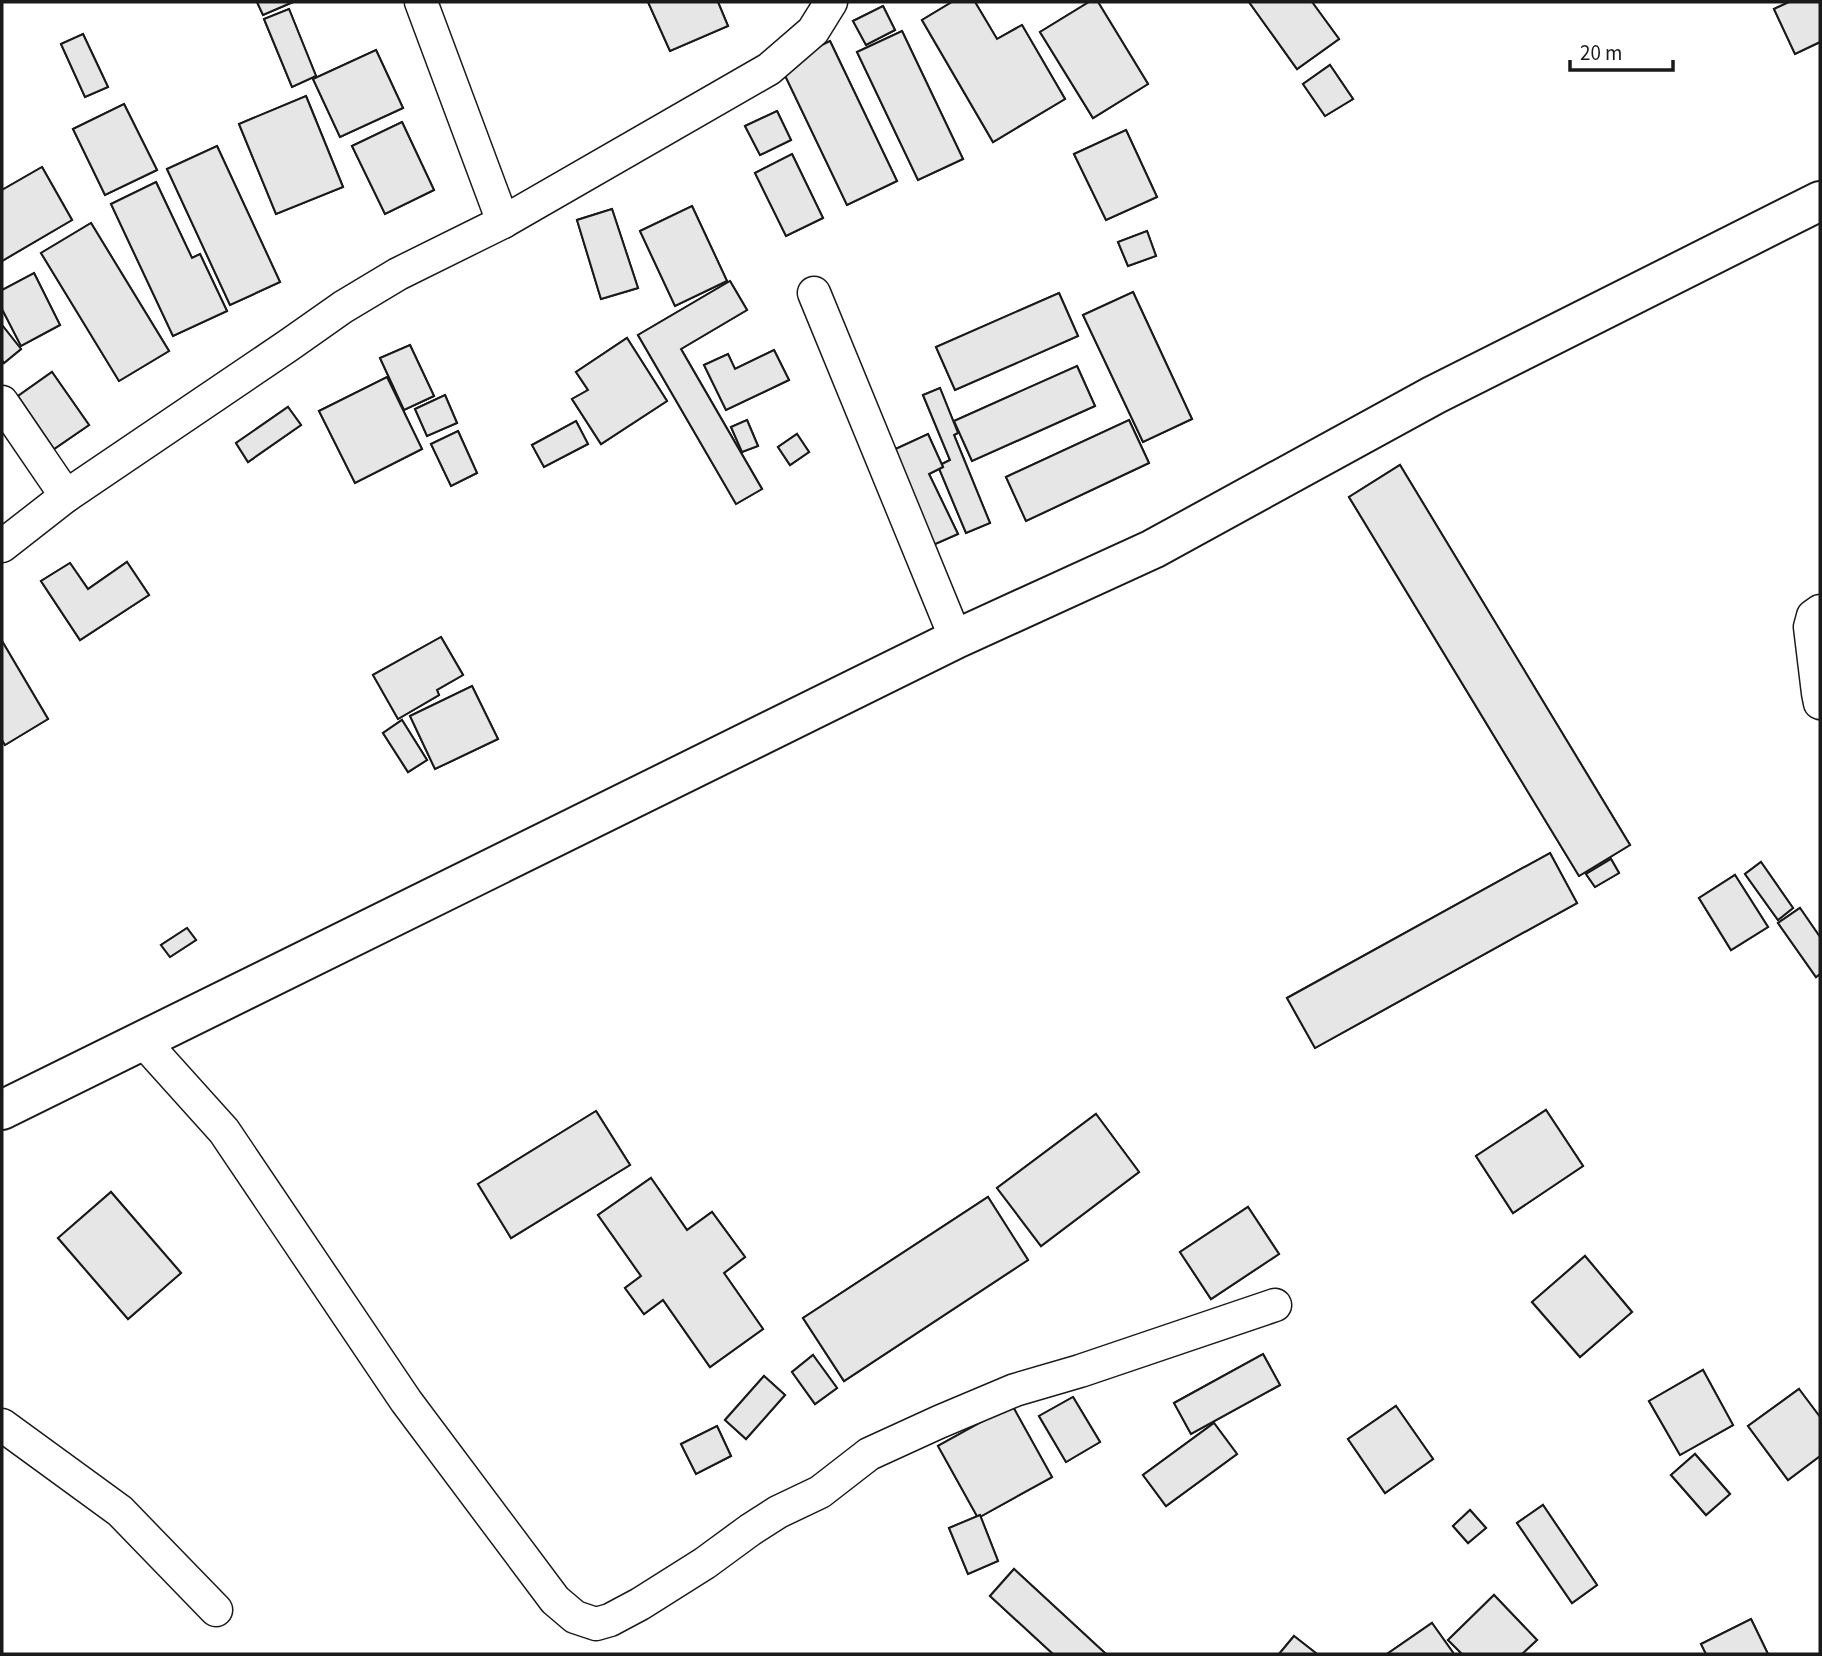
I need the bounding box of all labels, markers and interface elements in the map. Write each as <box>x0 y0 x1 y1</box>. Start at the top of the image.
scale bar <box>1570 28 1673 72</box>
text: 20 m <box>1580 38 1622 68</box>

